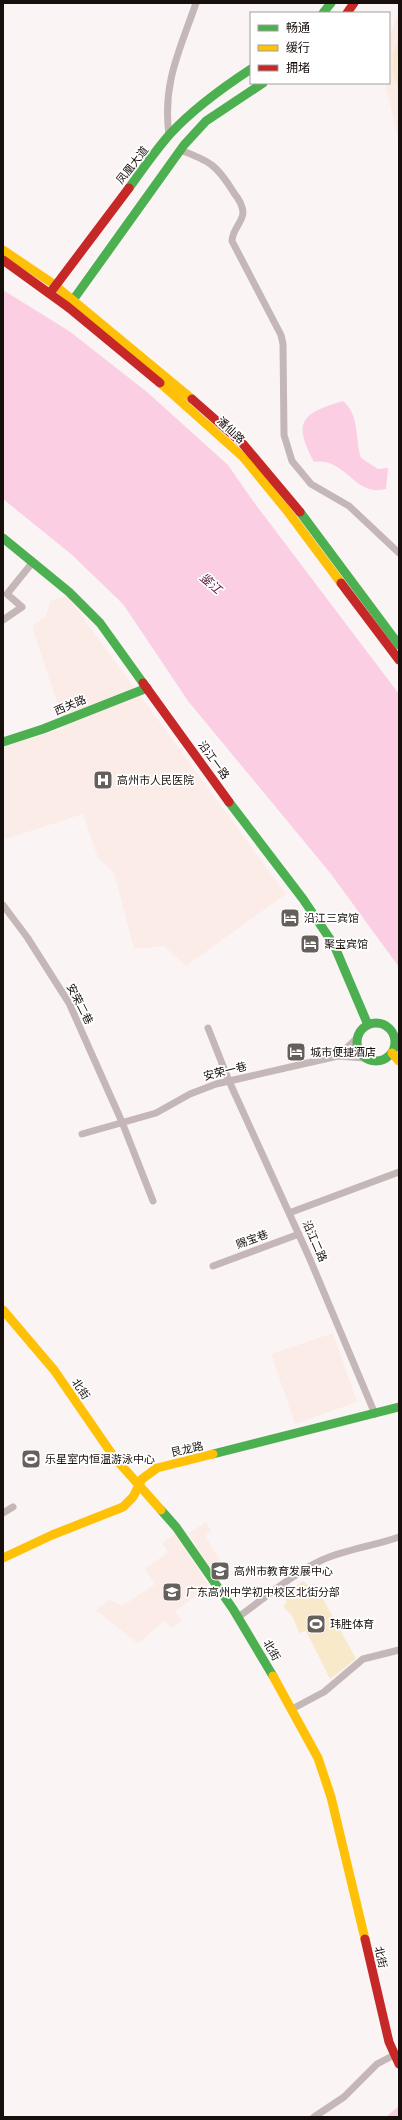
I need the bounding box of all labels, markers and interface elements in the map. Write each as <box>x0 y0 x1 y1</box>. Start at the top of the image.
legend <box>250 12 390 84</box>
text: 畅通 <box>286 20 310 35</box>
text: 缓行 <box>286 40 310 55</box>
text: 拥堵 <box>286 60 310 75</box>
street label: 凤凰大道 <box>113 143 151 187</box>
street label: 潘仙路 <box>214 414 248 446</box>
water label: 鉴江 <box>197 569 226 598</box>
street label: 西关路 <box>52 692 88 718</box>
street label: 沿江一路 <box>195 738 233 782</box>
hospital icon: 高州市人民医院 <box>92 769 114 791</box>
place label: 高州市人民医院 <box>117 773 194 787</box>
hotel icon: 沿江三宾馆 <box>279 907 301 929</box>
place label: 沿江三宾馆 <box>304 911 359 925</box>
hotel icon: 聚宝宾馆 <box>299 933 321 955</box>
place label: 聚宝宾馆 <box>324 937 368 951</box>
street label: 安荣二巷 <box>64 981 96 1027</box>
hotel icon: 城市便捷酒店 <box>285 1041 307 1063</box>
place label: 城市便捷酒店 <box>310 1045 376 1059</box>
street label: 安荣一巷 <box>202 1059 248 1083</box>
street label: 沿江二路 <box>300 1218 330 1264</box>
street label: 赐宝巷 <box>234 1227 270 1251</box>
street label: 北街 <box>69 1376 93 1402</box>
street label: 艮龙路 <box>169 1438 205 1460</box>
sports icon: 乐星室内恒温游泳中心 <box>20 1448 42 1470</box>
place label: 乐星室内恒温游泳中心 <box>45 1452 155 1466</box>
school or university icon: 高州市教育发展中心 <box>209 1560 231 1582</box>
place label: 高州市教育发展中心 <box>234 1564 333 1578</box>
school or university icon: 广东高州中学初中校区北街分部 <box>161 1581 183 1603</box>
place label: 广东高州中学初中校区北街分部 <box>186 1585 340 1599</box>
sports icon: 玮胜体育 <box>305 1613 327 1635</box>
place label: 玮胜体育 <box>330 1617 374 1631</box>
street label: 北街 <box>260 1637 284 1663</box>
street label: 北街 <box>372 1945 390 1969</box>

